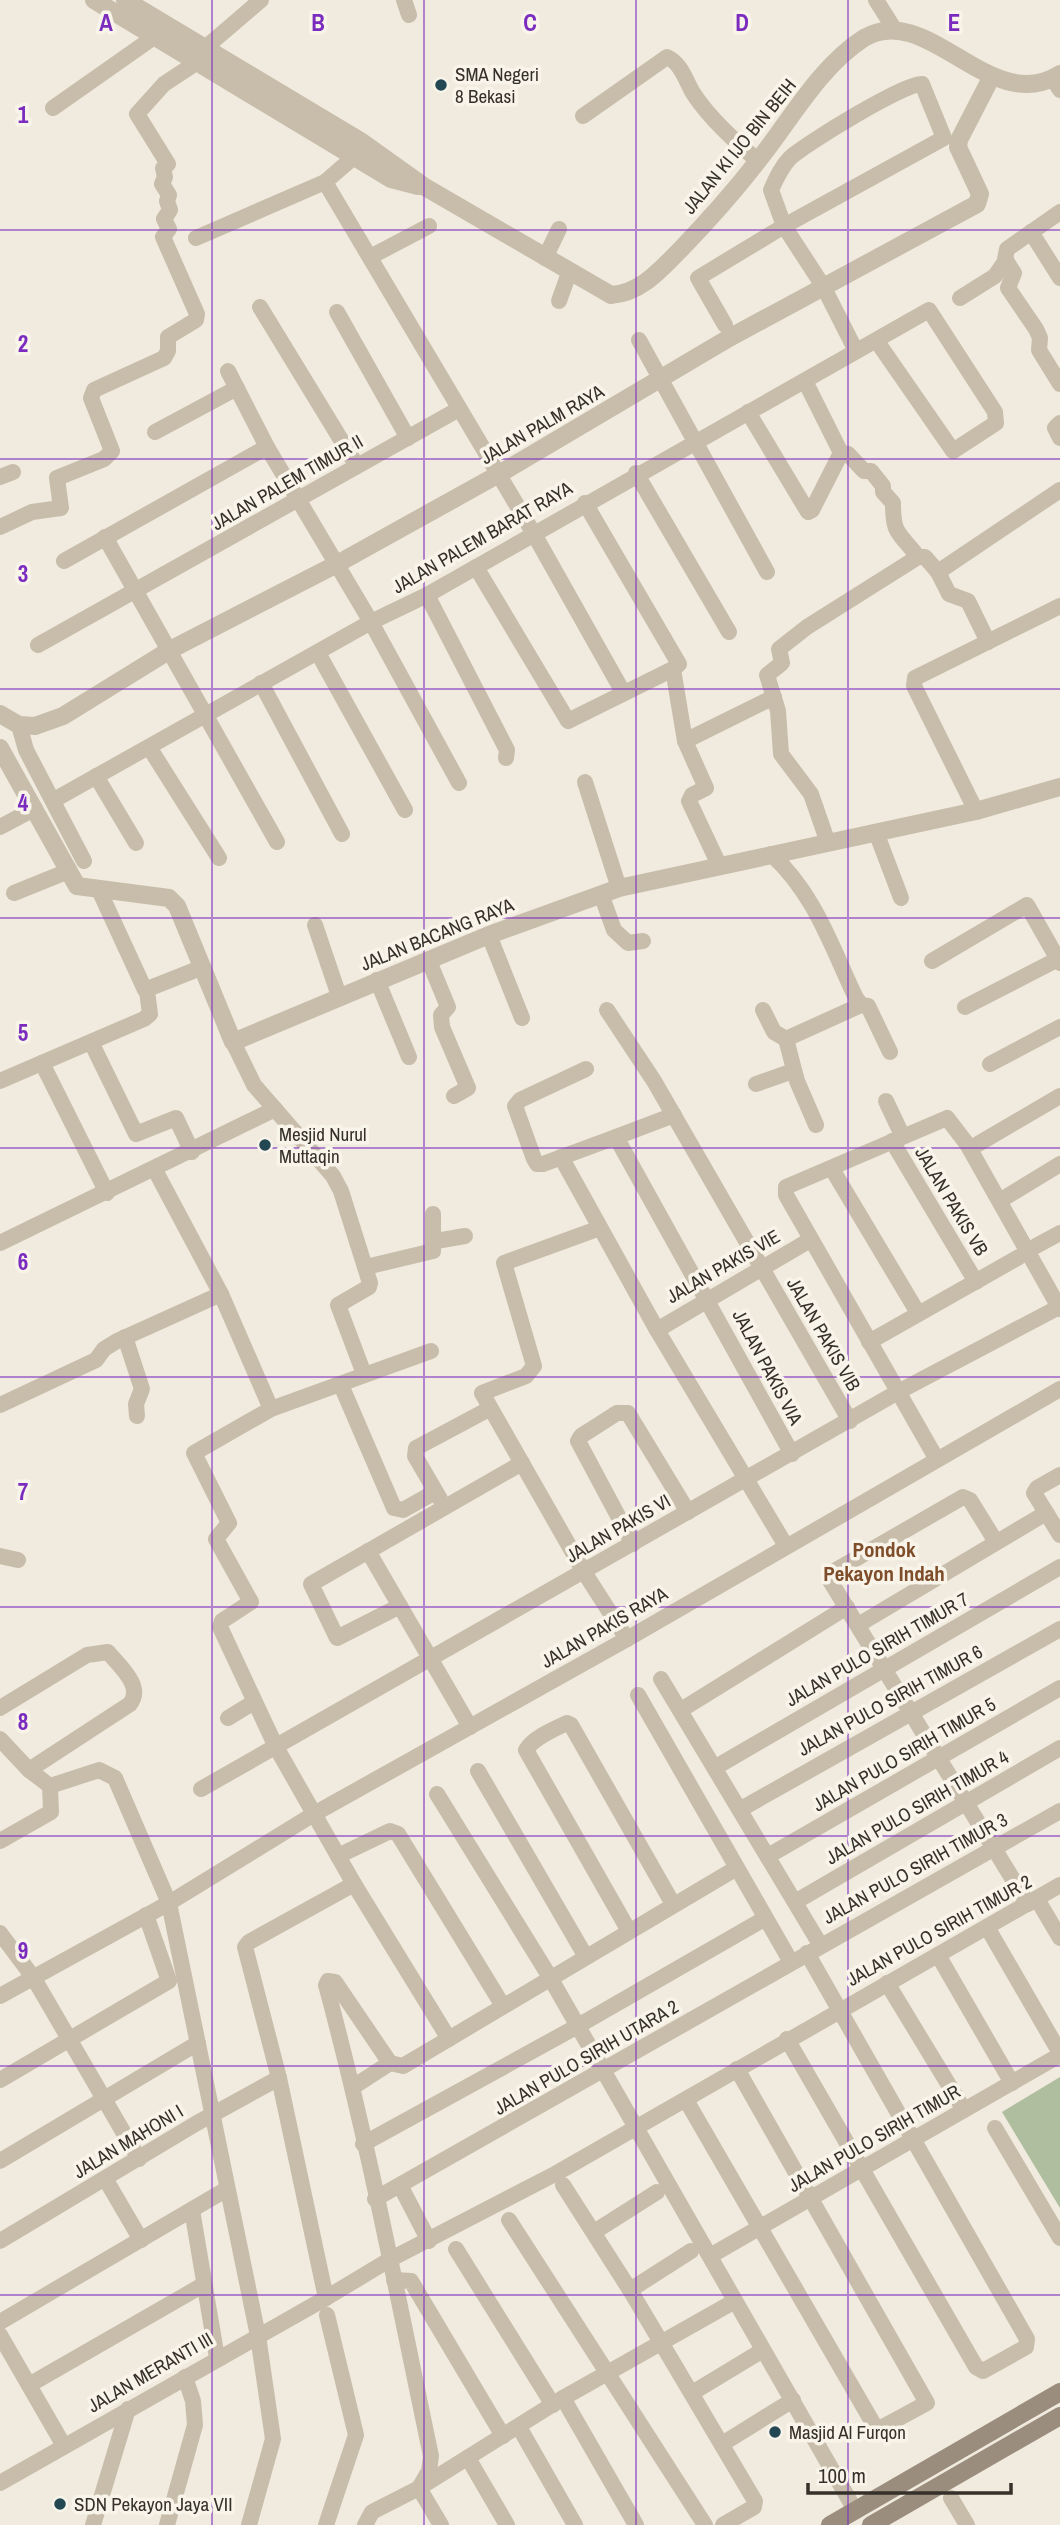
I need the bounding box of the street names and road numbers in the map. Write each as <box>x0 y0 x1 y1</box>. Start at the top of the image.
street label: JALAN KI IJO BIN BEIH <box>676 73 802 219</box>
street label: JALAN PALM RAYA <box>475 378 609 470</box>
street label: JALAN PALEM TIMUR II <box>207 428 367 536</box>
street label: JALAN PALEM BARAT RAYA <box>387 474 577 599</box>
street label: JALAN BACANG RAYA <box>357 891 518 977</box>
street label: JALAN PAKIS VB <box>909 1142 995 1260</box>
street label: JALAN PAKIS VIE <box>661 1223 785 1309</box>
street label: JALAN PAKIS VIB <box>781 1272 867 1396</box>
street label: JALAN PAKIS VIA <box>727 1305 810 1430</box>
street label: JALAN PAKIS VI <box>561 1488 675 1568</box>
street label: JALAN PAKIS RAYA <box>536 1580 673 1674</box>
street label: JALAN PULO SIRIH TIMUR 7 <box>781 1586 974 1712</box>
street label: JALAN PULO SIRIH TIMUR 6 <box>793 1638 987 1762</box>
street label: JALAN PULO SIRIH TIMUR 5 <box>808 1691 1001 1817</box>
street label: JALAN PULO SIRIH TIMUR 4 <box>821 1744 1014 1870</box>
street label: JALAN PULO SIRIH TIMUR 3 <box>818 1806 1012 1930</box>
street label: JALAN PULO SIRIH TIMUR 2 <box>842 1868 1036 1992</box>
street label: JALAN PULO SIRIH UTARA 2 <box>489 1993 683 2121</box>
street label: JALAN PULO SIRIH TIMUR <box>783 2078 965 2198</box>
street label: JALAN MAHONI I <box>68 2098 188 2184</box>
street label: JALAN MERANTI III <box>83 2326 217 2418</box>

